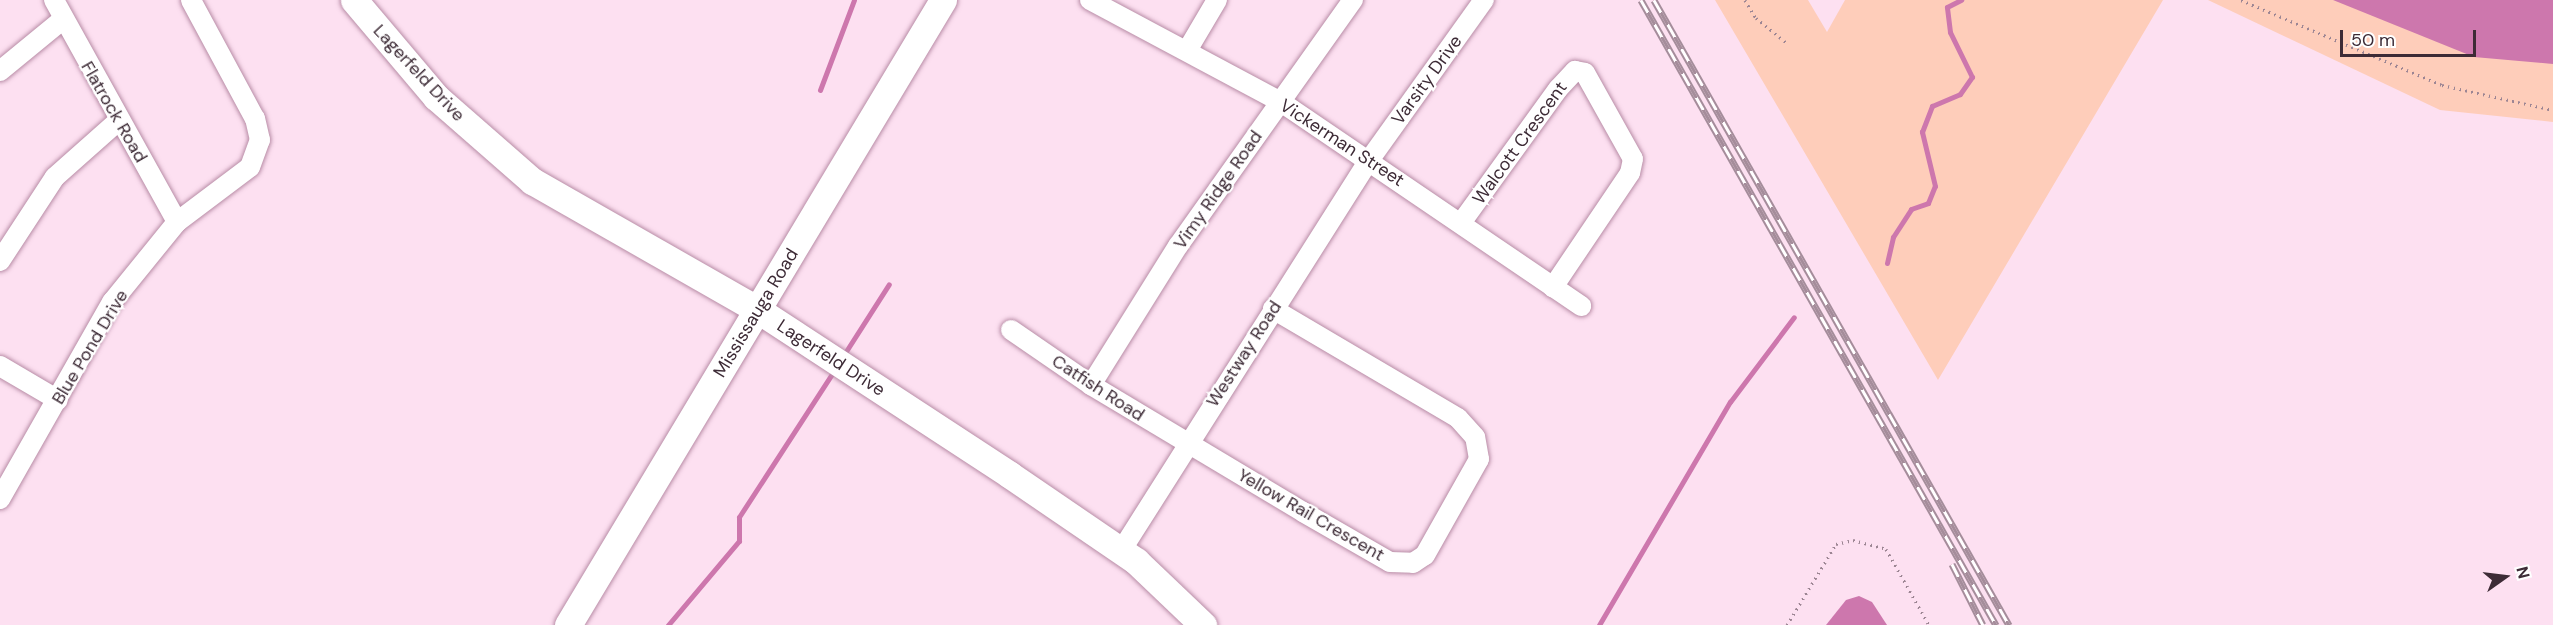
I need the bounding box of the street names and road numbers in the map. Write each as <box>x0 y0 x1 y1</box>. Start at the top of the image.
street label: Lagerfeld Drive <box>369 20 469 126</box>
street label: Varsity Drive <box>1387 31 1467 129</box>
street label: Flatrock Road <box>76 58 152 166</box>
street label: Walcott Crescent <box>1468 77 1572 209</box>
street label: Vickerman Street <box>1276 95 1408 191</box>
street label: Vimy Ridge Road <box>1169 127 1267 253</box>
street label: Mississauga Road <box>709 245 803 381</box>
street label: Blue Pond Drive <box>47 286 133 408</box>
street label: Westway Road <box>1202 297 1286 411</box>
street label: Lagerfeld Drive <box>773 315 889 401</box>
street label: Catfish Road <box>1048 350 1148 426</box>
street label: Yellow Rail Crescent <box>1234 464 1388 566</box>

